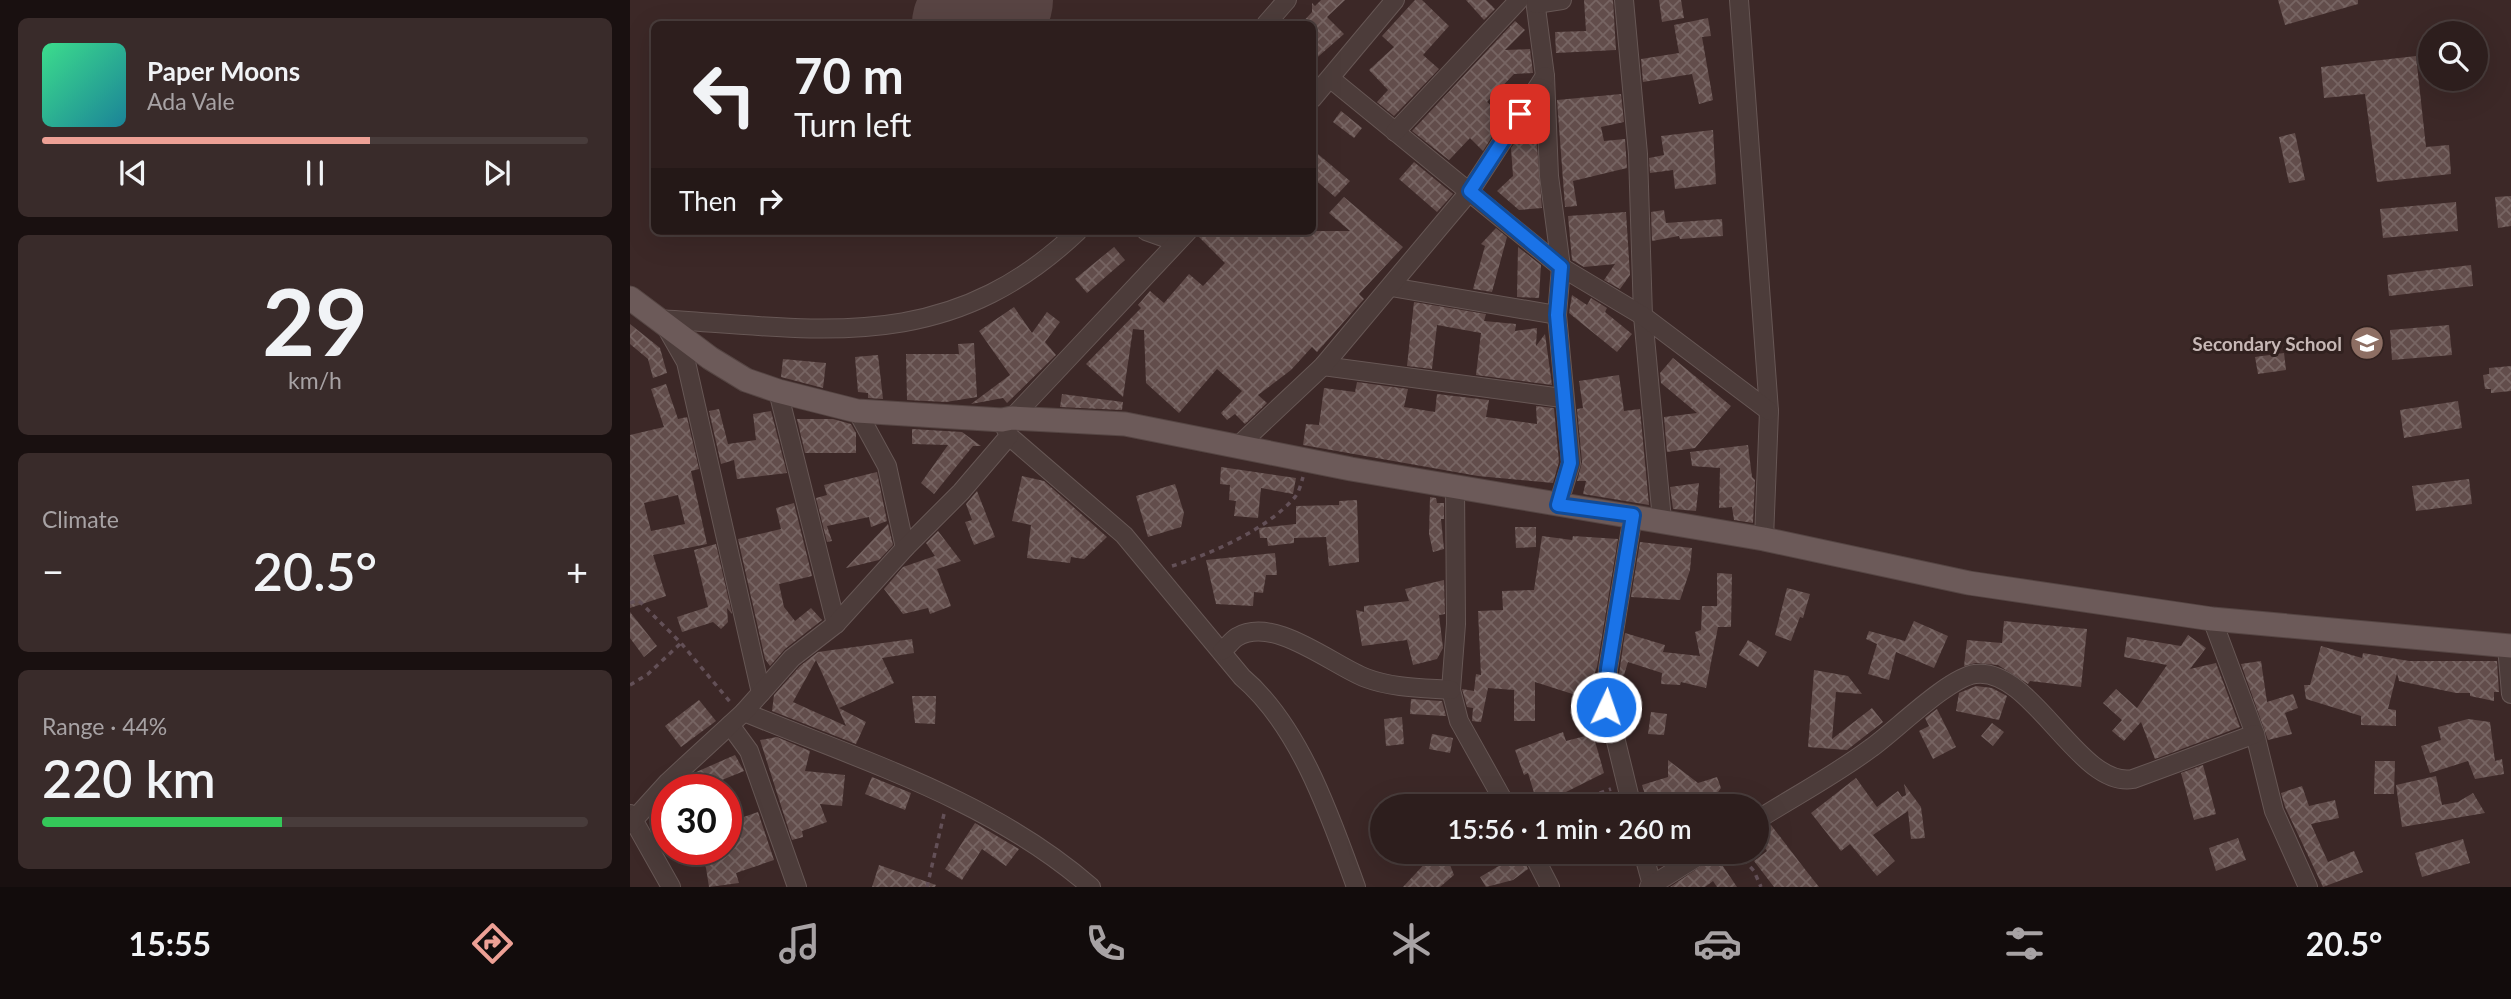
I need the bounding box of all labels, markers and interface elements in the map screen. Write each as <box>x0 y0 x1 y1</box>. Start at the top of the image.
map controls <box>2418 21 2488 91</box>
button: search <box>2418 21 2488 91</box>
text: 70 m <box>794 46 904 104</box>
icon: left <box>679 49 770 140</box>
text: Paper Moons <box>147 55 300 87</box>
pin <box>1490 84 1550 144</box>
text: Ada Vale <box>147 87 235 115</box>
icon: arrive <box>1501 95 1539 133</box>
text: Turn left <box>794 105 911 144</box>
icon: previous <box>114 154 152 192</box>
icon: pause <box>296 154 334 192</box>
icon: next <box>478 154 516 192</box>
icon: right <box>751 182 789 220</box>
text: Then <box>679 185 737 217</box>
text: 29 <box>262 266 368 375</box>
school or university icon: Secondary School <box>2348 324 2386 362</box>
place label: Secondary School <box>2192 332 2342 355</box>
text: km/h <box>288 366 342 394</box>
text: Climate <box>42 505 119 533</box>
text: 20.5° <box>253 540 377 602</box>
text: − <box>42 548 64 594</box>
text: + <box>566 548 588 594</box>
position arrow <box>1569 670 1643 744</box>
text: Range · 44% <box>42 712 167 740</box>
text: 220 km <box>42 747 216 809</box>
speed limit sign: 30 <box>651 774 742 865</box>
text: 15:56 · 1 min · 260 m <box>1447 813 1692 845</box>
icon: directions <box>468 919 517 968</box>
icon: music <box>775 919 824 968</box>
icon: phone <box>1081 919 1130 968</box>
icon: climate <box>1387 919 1436 968</box>
icon: car <box>1693 919 1742 968</box>
icon: filters <box>2000 919 2049 968</box>
text: 15:55 <box>129 924 211 963</box>
text: 20.5° <box>2306 924 2382 963</box>

